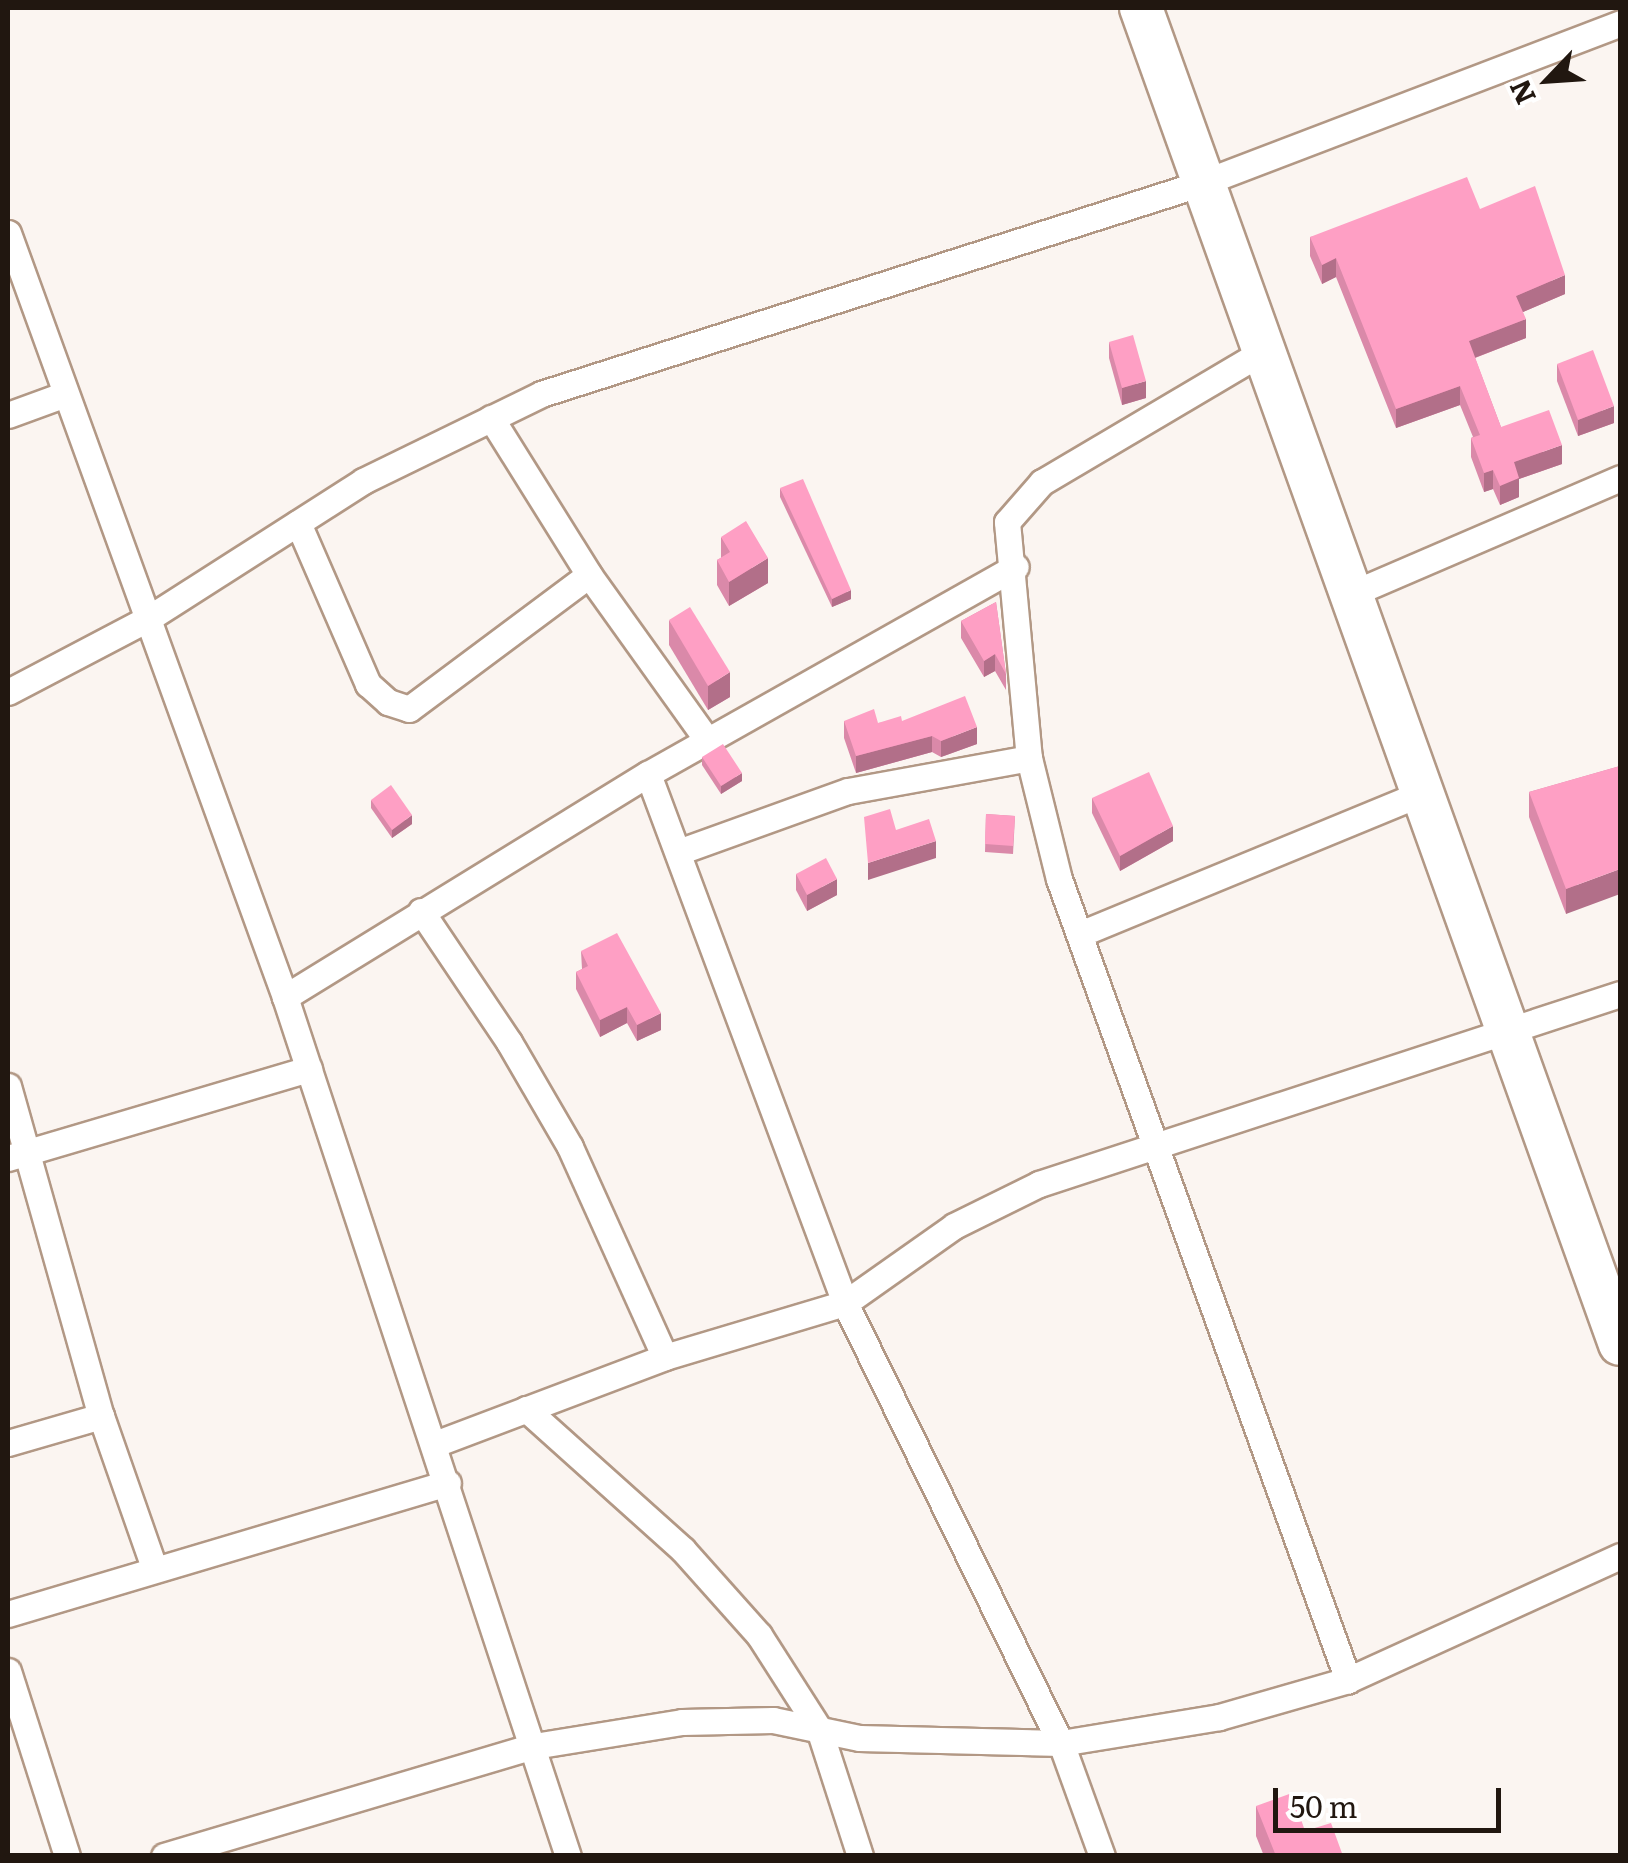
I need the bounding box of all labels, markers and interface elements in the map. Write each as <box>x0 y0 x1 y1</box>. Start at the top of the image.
north arrow <box>1498 30 1598 130</box>
text: N <box>1497 73 1545 112</box>
scale bar <box>1278 1768 1506 1830</box>
text: 50 m <box>1290 1783 1358 1827</box>

